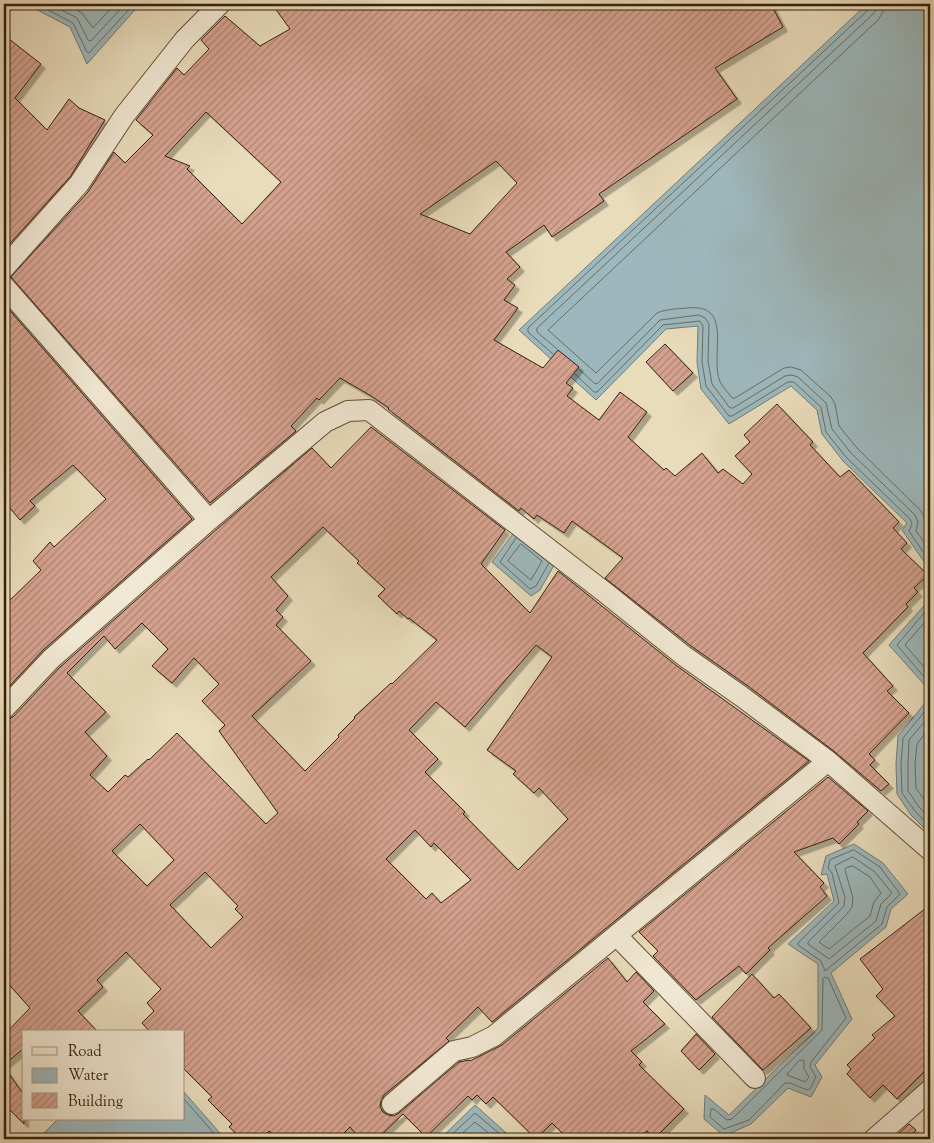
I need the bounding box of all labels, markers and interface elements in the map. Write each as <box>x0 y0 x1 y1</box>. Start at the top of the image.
legend <box>22 1030 185 1120</box>
text: Road <box>68 1042 102 1063</box>
text: Water <box>68 1066 109 1087</box>
text: Building <box>68 1092 123 1113</box>

